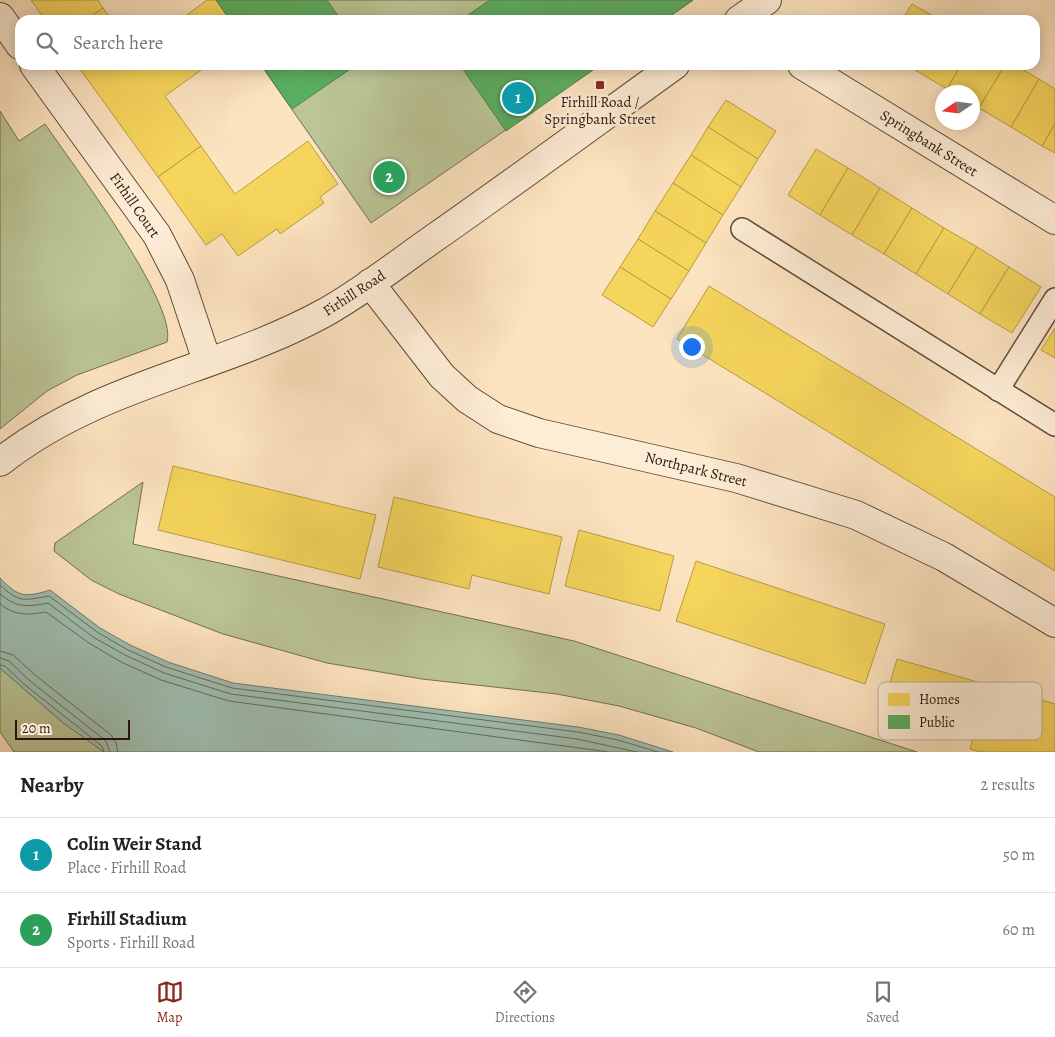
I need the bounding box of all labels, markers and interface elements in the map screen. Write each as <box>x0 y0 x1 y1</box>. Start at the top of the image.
search box <box>15 15 1040 70</box>
icon: search <box>33 29 61 57</box>
text: Search here <box>73 30 163 56</box>
pin: 1 <box>502 79 534 117</box>
marker: Firhill Road / Springbank Street <box>594 79 606 91</box>
north arrow <box>935 85 980 130</box>
place label: Firhill Road / Springbank Street <box>544 92 656 129</box>
street label: Springbank Street <box>876 105 982 181</box>
pin: 2 <box>373 158 405 196</box>
street label: Firhill Court <box>105 168 165 242</box>
street label: Firhill Road <box>319 265 390 321</box>
your location <box>679 334 705 360</box>
street label: Northpark Street <box>643 447 749 491</box>
legend <box>878 682 1042 740</box>
text: Homes <box>919 690 960 709</box>
text: Public <box>919 713 955 732</box>
scale bar <box>15 717 130 740</box>
text: 20 m <box>22 719 51 738</box>
text: Nearby <box>20 771 83 799</box>
text: 2 results <box>980 774 1035 796</box>
text: Colin Weir Stand <box>67 831 202 857</box>
text: 1 <box>33 844 39 866</box>
text: 50 m <box>1003 844 1035 866</box>
text: Place · Firhill Road <box>67 857 186 879</box>
text: Firhill Stadium <box>67 906 187 932</box>
text: 2 <box>32 919 40 941</box>
text: 60 m <box>1003 919 1035 941</box>
text: Sports · Firhill Road <box>67 932 195 954</box>
tab: Map <box>156 978 184 1027</box>
tab: Directions <box>495 978 555 1027</box>
tab: Saved <box>866 978 899 1027</box>

